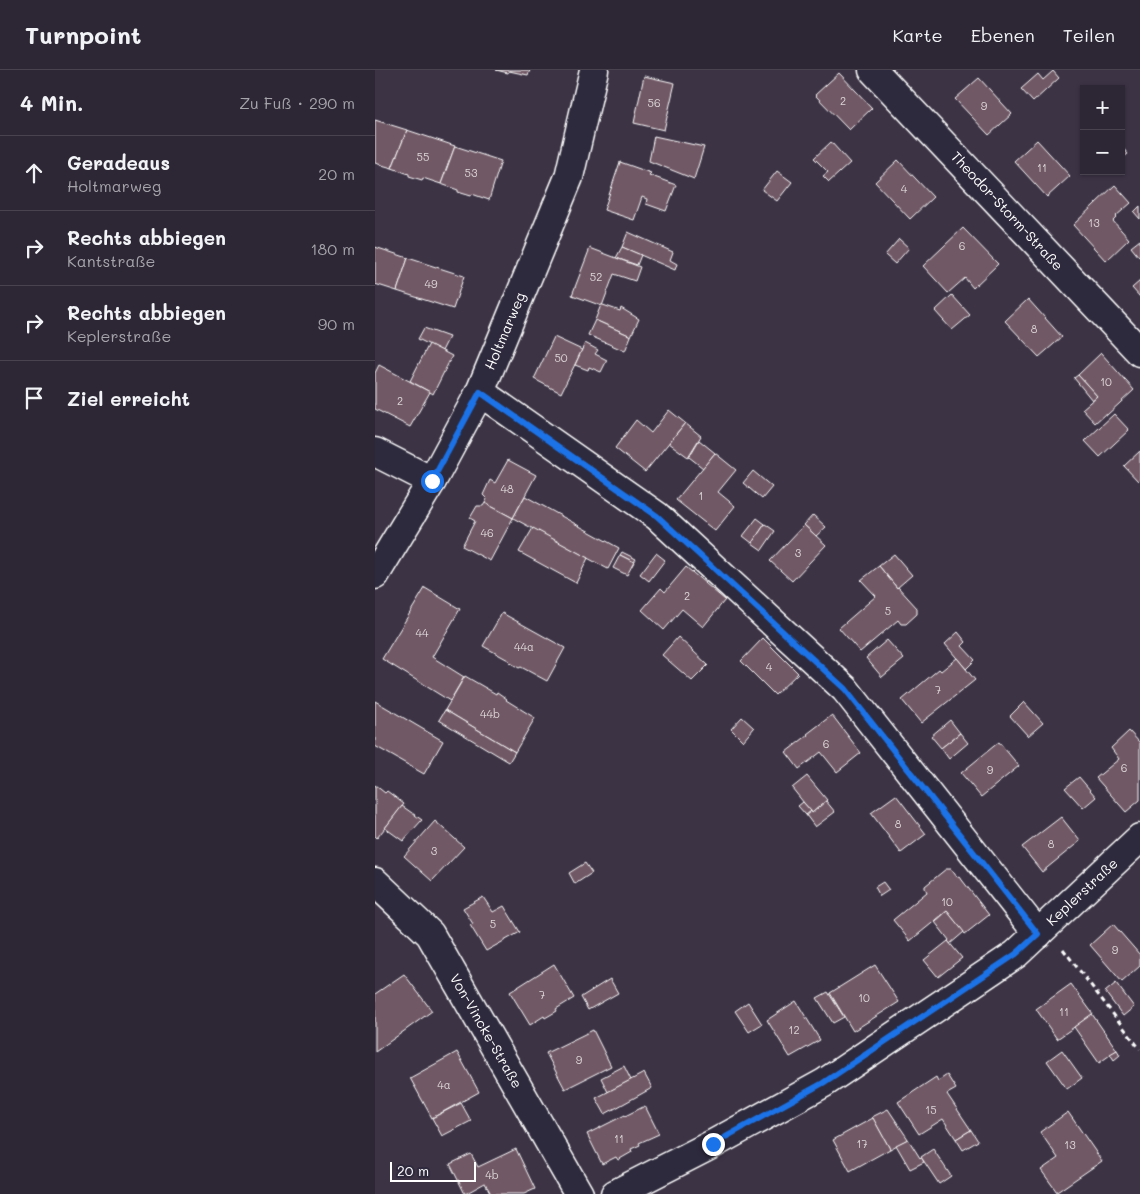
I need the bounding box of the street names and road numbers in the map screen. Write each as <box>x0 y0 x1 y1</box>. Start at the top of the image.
street label: Theodor-Storm-Straße <box>947 147 1068 274</box>
street label: Holtmarweg <box>480 289 529 373</box>
street label: Keplerstraße <box>1042 854 1122 930</box>
street label: Von-Vincke-Straße <box>446 970 527 1092</box>

